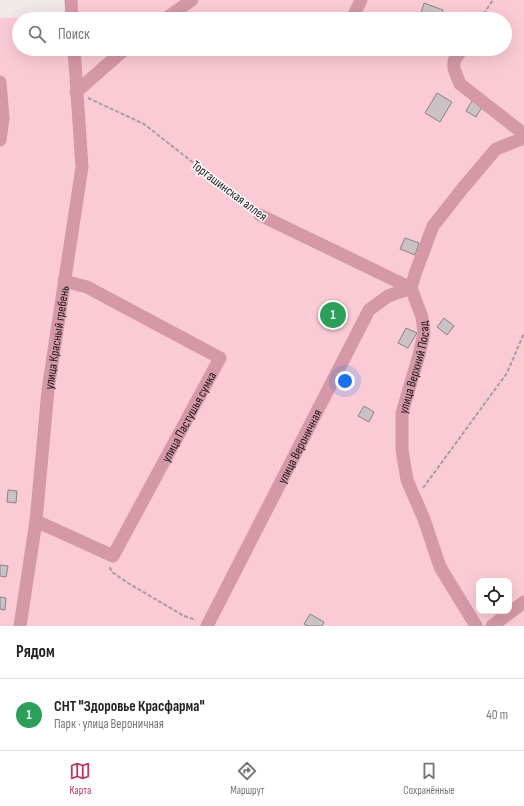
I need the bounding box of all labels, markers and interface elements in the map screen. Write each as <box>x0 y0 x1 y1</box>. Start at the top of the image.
search box <box>12 12 512 56</box>
icon: search <box>26 23 48 45</box>
text: Поиск <box>58 25 90 44</box>
street label: Торгашинская аллея <box>188 157 270 225</box>
street label: улица Красный гребень <box>41 284 73 391</box>
pin: 1 <box>320 300 346 330</box>
street label: улица Верхний Посад <box>395 320 433 416</box>
street label: улица Пастушья сумка <box>158 369 220 465</box>
your location <box>335 371 355 391</box>
street label: улица Вероничная <box>274 407 326 487</box>
map controls <box>476 578 512 614</box>
button: locate <box>476 578 512 614</box>
text: Рядом <box>16 642 55 662</box>
text: СНТ "Здоровье Красфарма" <box>54 697 205 716</box>
text: 1 <box>26 707 32 723</box>
text: 40 m <box>486 707 508 723</box>
text: Парк · улица Вероничная <box>54 716 164 732</box>
tab: Карта <box>69 760 91 797</box>
tab: Маршрут <box>230 760 265 797</box>
tab: Сохранённые <box>403 760 455 797</box>

